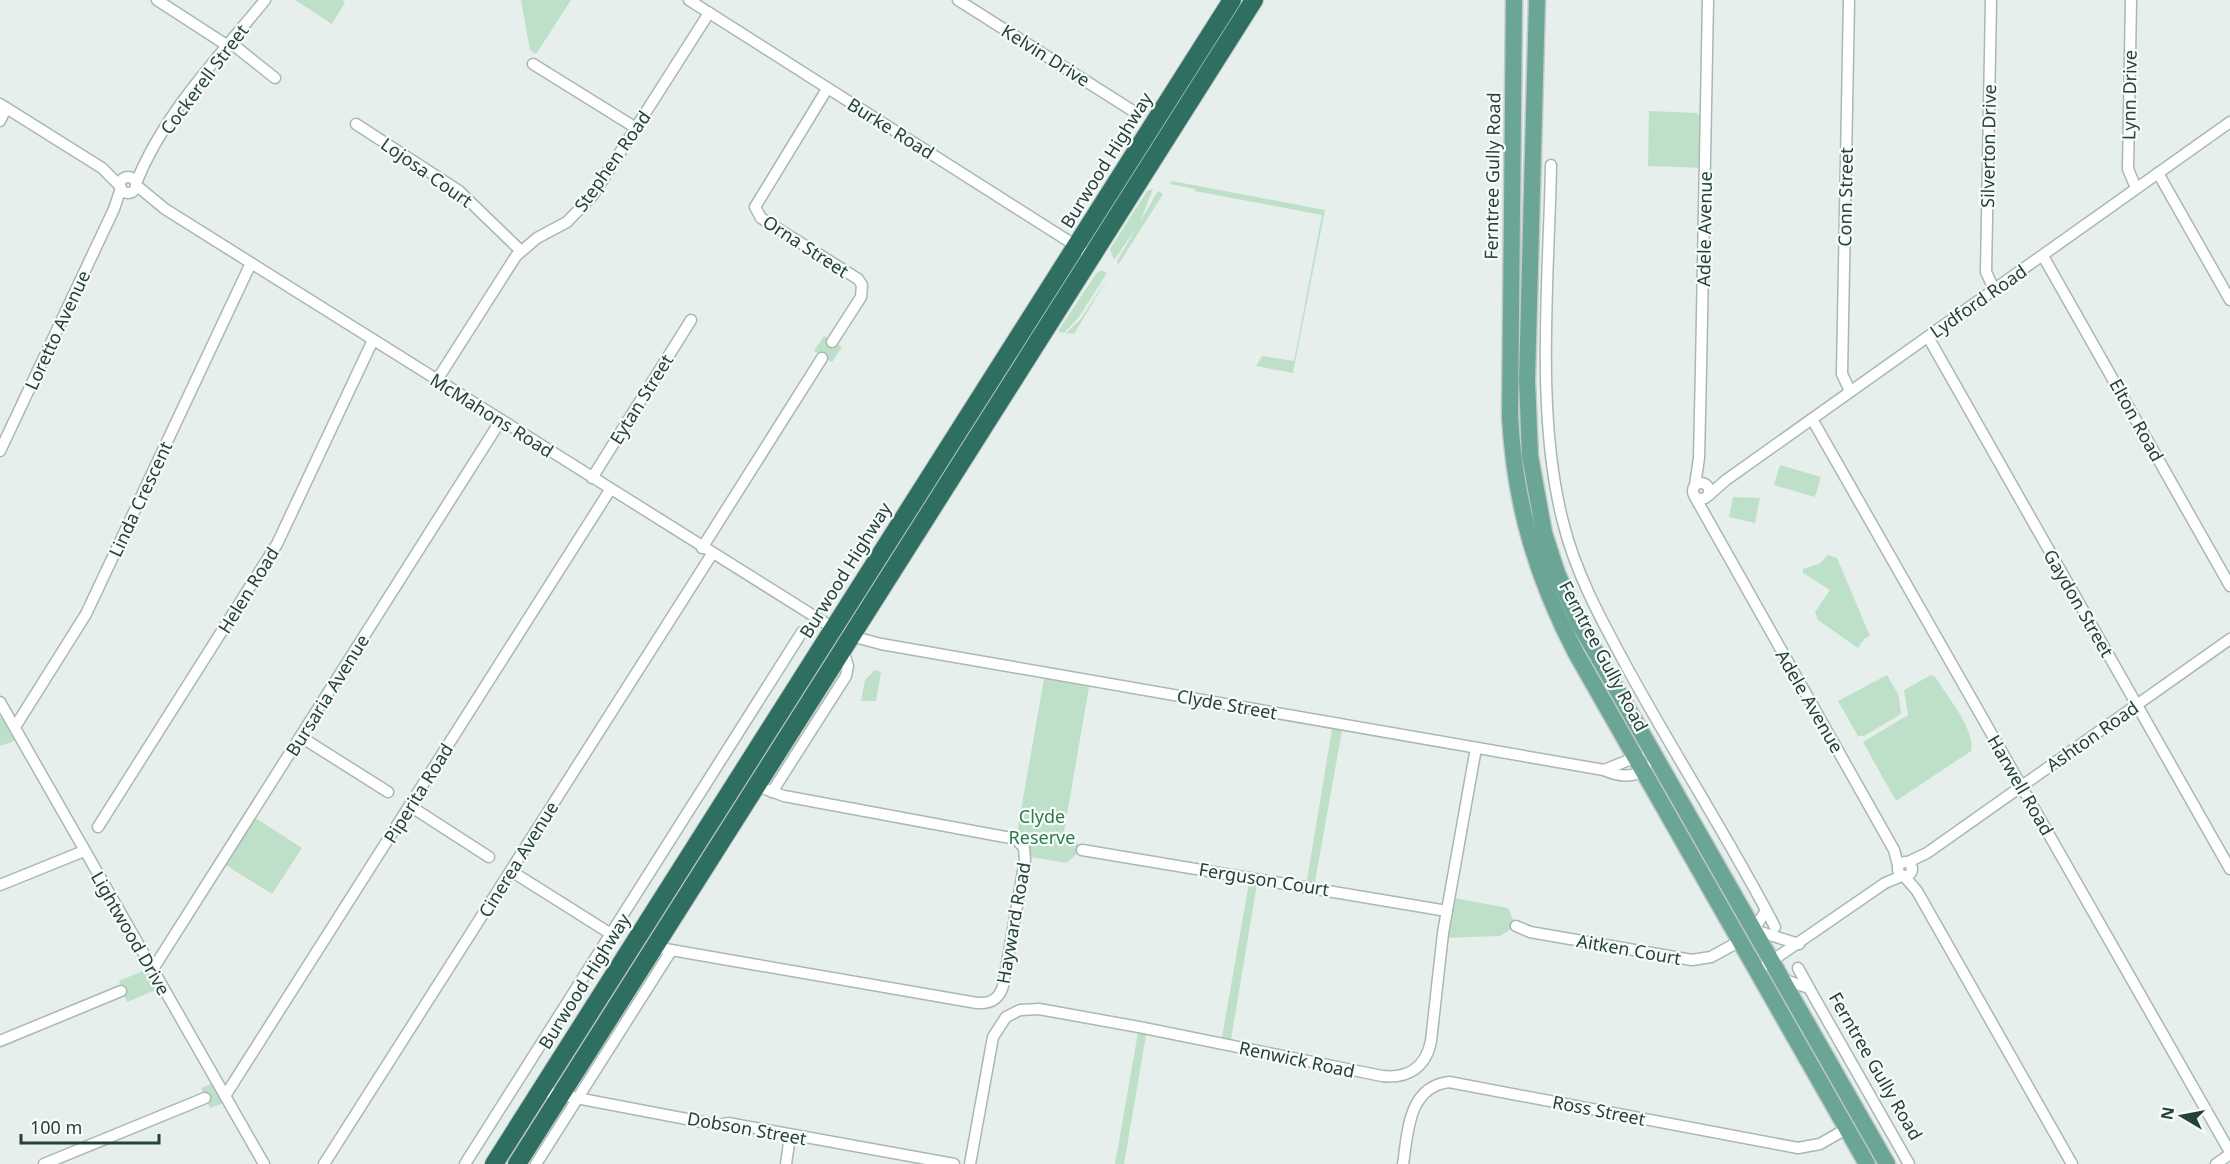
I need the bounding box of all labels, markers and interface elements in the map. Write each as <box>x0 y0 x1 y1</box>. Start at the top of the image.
street label: Kelvin Drive <box>997 18 1095 92</box>
street label: Cockerell Street <box>155 19 254 139</box>
street label: Lynn Drive <box>2116 50 2142 140</box>
street label: Silverton Drive <box>1975 84 2001 208</box>
street label: Burwood Highway <box>1055 87 1158 232</box>
street label: Burke Road <box>843 92 939 164</box>
street label: Ferntree Gully Road <box>1479 92 1505 260</box>
street label: Stephen Road <box>568 106 656 216</box>
street label: Lojosa Court <box>376 132 478 213</box>
street label: Conn Street <box>1832 147 1858 247</box>
street label: Adele Avenue <box>1691 171 1717 287</box>
street label: Orna Street <box>759 209 854 283</box>
street label: Lydford Road <box>1925 259 2031 343</box>
street label: Loretto Avenue <box>19 266 95 394</box>
street label: Eytan Street <box>604 349 678 449</box>
street label: McMahons Road <box>426 367 558 463</box>
street label: Elton Road <box>2104 374 2170 466</box>
street label: Linda Crescent <box>103 437 177 561</box>
street label: Burwood Highway <box>794 497 897 642</box>
street label: Helen Road <box>212 542 284 638</box>
street label: Gaydon Street <box>2039 545 2120 662</box>
street label: Ferntree Gully Road <box>1554 577 1654 735</box>
street label: Bursaria Avenue <box>280 630 374 760</box>
street label: Adele Avenue <box>1771 645 1849 757</box>
street label: Clyde Street <box>1175 683 1279 725</box>
street label: Ashton Road <box>2041 695 2143 777</box>
street label: Harwell Road <box>1983 730 2059 840</box>
street label: Piperita Road <box>378 739 458 847</box>
street label: Cinerea Avenue <box>473 796 563 922</box>
park label: Clyde Reserve <box>1009 804 1075 849</box>
street label: Ferguson Court <box>1197 857 1331 901</box>
street label: Hayward Road <box>991 860 1035 986</box>
street label: Lightwood Drive <box>86 867 176 999</box>
street label: Burwood Highway <box>533 908 636 1053</box>
street label: Aitken Court <box>1575 928 1684 970</box>
street label: Ferntree Gully Road <box>1824 988 1928 1144</box>
street label: Renwick Road <box>1237 1035 1357 1083</box>
north arrow <box>2152 1086 2212 1146</box>
street label: Ross Street <box>1550 1089 1648 1131</box>
text: N <box>2155 1105 2179 1122</box>
street label: Dobson Street <box>685 1106 809 1150</box>
scale bar <box>21 1107 159 1145</box>
text: 100 m <box>30 1115 82 1139</box>

